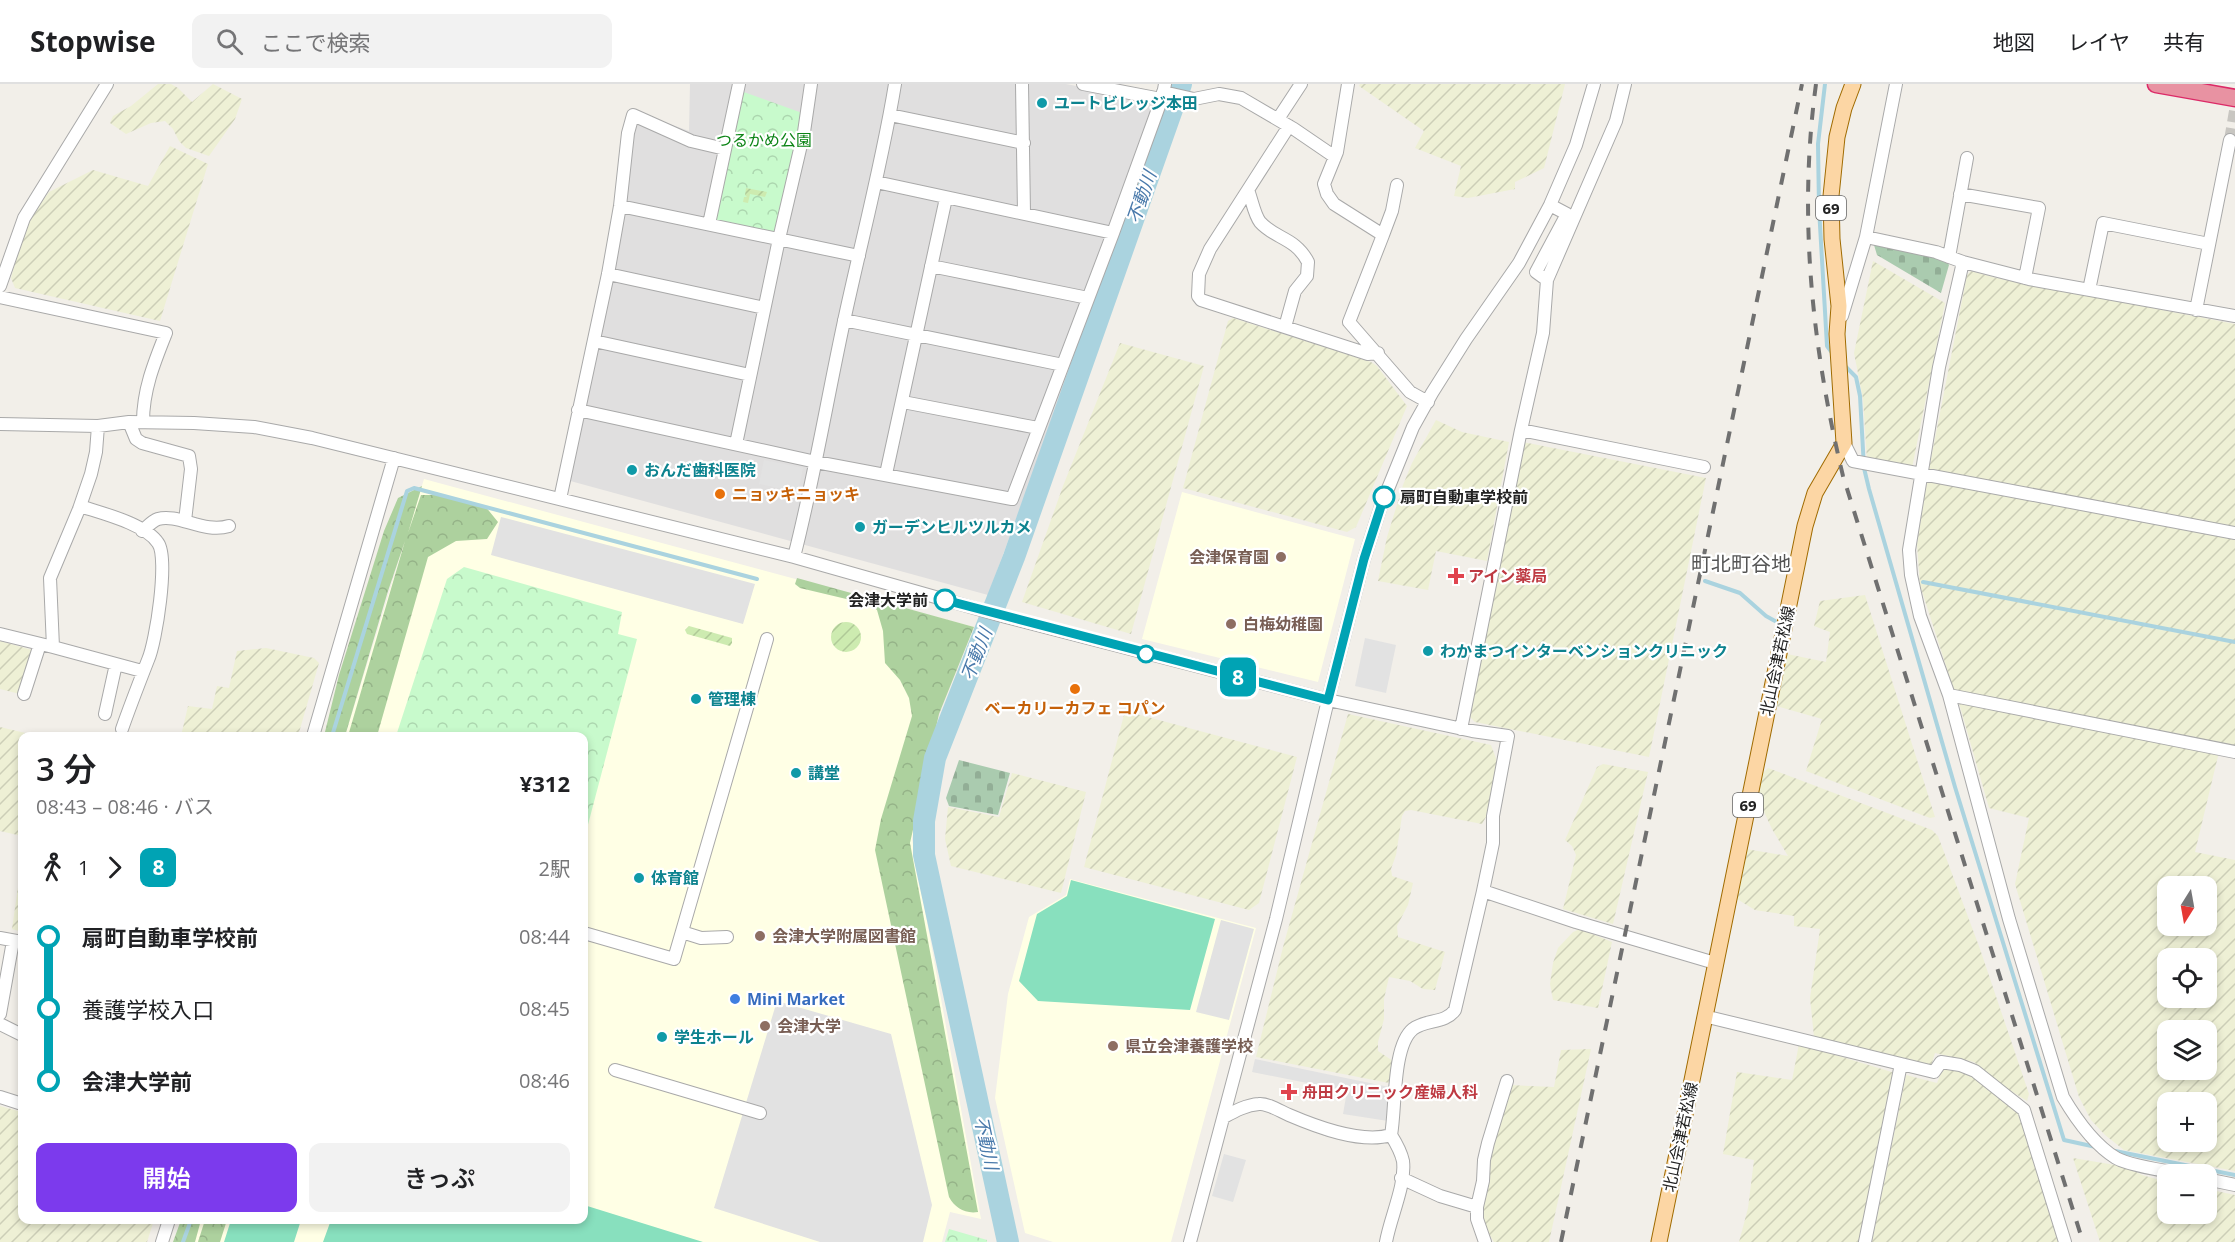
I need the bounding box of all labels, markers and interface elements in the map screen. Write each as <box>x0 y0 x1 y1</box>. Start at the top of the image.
search box <box>192 14 612 68</box>
text: Stopwise <box>30 22 156 60</box>
icon: search <box>213 25 246 58</box>
text: ここで検索 <box>261 27 371 57</box>
text: 地図 <box>1993 28 2035 56</box>
text: レイヤ <box>2068 28 2130 56</box>
text: 共有 <box>2163 28 2205 56</box>
place label: ユートビレッジ本田 <box>1054 92 1198 114</box>
marker: ユートビレッジ本田 <box>1035 96 1049 110</box>
park label: つるかめ公園 <box>716 129 812 151</box>
water label: 不動川 <box>1121 166 1162 226</box>
road number: 69 <box>1816 196 1846 220</box>
place label: おんだ歯科医院 <box>644 459 756 481</box>
marker: おんだ歯科医院 <box>625 463 639 477</box>
place label: ニョッキニョッキ <box>732 483 860 505</box>
marker: 扇町自動車学校前 <box>1373 486 1395 508</box>
place label: 扇町自動車学校前 <box>1400 486 1528 508</box>
marker: ニョッキニョッキ <box>713 487 727 501</box>
place label: ガーデンヒルツルカメ <box>872 516 1032 538</box>
marker: ガーデンヒルツルカメ <box>853 520 867 534</box>
place label: 会津保育園 <box>1189 546 1269 568</box>
marker: 会津保育園 <box>1274 550 1288 564</box>
district label: 町北町谷地 <box>1691 550 1791 577</box>
place label: アイン薬局 <box>1468 565 1547 587</box>
marker: アイン薬局 <box>1449 569 1463 583</box>
place label: 会津大学前 <box>848 589 928 611</box>
marker: 会津大学前 <box>934 589 956 611</box>
street label: 北山会津若松線 <box>1755 604 1799 718</box>
place label: 白梅幼稚園 <box>1243 613 1323 635</box>
marker: 白梅幼稚園 <box>1224 617 1238 631</box>
water label: 不動川 <box>955 623 998 684</box>
place label: わかまつインターベンションクリニック <box>1440 640 1728 662</box>
marker: わかまつインターベンションクリニック <box>1421 644 1435 658</box>
unlabelled marker <box>1137 645 1155 663</box>
line badge: 8 <box>1218 658 1258 696</box>
text: 8 <box>1232 663 1244 691</box>
marker: ベーカリーカフェ コパン <box>1068 682 1082 696</box>
place label: 管理棟 <box>708 688 756 710</box>
marker: 管理棟 <box>689 692 703 706</box>
place label: ベーカリーカフェ コパン <box>985 697 1165 719</box>
text: 3 分 <box>36 746 96 791</box>
place label: 講堂 <box>808 762 840 784</box>
marker: 講堂 <box>789 766 803 780</box>
text: ¥312 <box>520 768 570 798</box>
text: 08:43 – 08:46 · バス <box>36 793 214 820</box>
road number: 69 <box>1733 793 1763 817</box>
icon: walk <box>36 851 69 884</box>
icon: forward <box>98 851 131 884</box>
text: 8 <box>152 853 164 881</box>
text: 1 <box>78 854 89 881</box>
text: 2駅 <box>539 855 570 882</box>
place label: 体育館 <box>651 867 699 889</box>
marker: 体育館 <box>632 871 646 885</box>
north arrow <box>2157 876 2217 936</box>
map controls <box>2157 876 2217 1224</box>
text: 扇町自動車学校前 <box>82 922 258 952</box>
text: 08:44 <box>519 923 570 950</box>
place label: 会津大学附属図書館 <box>772 925 916 947</box>
marker: 会津大学附属図書館 <box>753 929 767 943</box>
button: locate <box>2157 948 2217 1008</box>
place label: Mini Market <box>747 988 845 1010</box>
marker: Mini Market <box>728 992 742 1006</box>
text: 養護学校入口 <box>82 994 214 1024</box>
text: 08:45 <box>519 995 570 1022</box>
place label: 会津大学 <box>777 1015 841 1037</box>
marker: 会津大学 <box>758 1019 772 1033</box>
button: layers <box>2157 1020 2217 1080</box>
place label: 学生ホール <box>674 1026 754 1048</box>
marker: 学生ホール <box>655 1030 669 1044</box>
place label: 県立会津養護学校 <box>1125 1035 1253 1057</box>
marker: 県立会津養護学校 <box>1106 1039 1120 1053</box>
text: 会津大学前 <box>82 1066 192 1096</box>
text: 08:46 <box>519 1067 570 1094</box>
street label: 北山会津若松線 <box>1658 1080 1702 1194</box>
place label: 舟田クリニック産婦人科 <box>1302 1081 1478 1103</box>
marker: 舟田クリニック産婦人科 <box>1280 1083 1298 1101</box>
button: + <box>2157 1092 2217 1152</box>
water label: 不動川 <box>970 1114 1005 1174</box>
button: 開始 <box>36 1143 297 1212</box>
button: きっぷ <box>309 1143 570 1212</box>
button: − <box>2157 1164 2217 1224</box>

